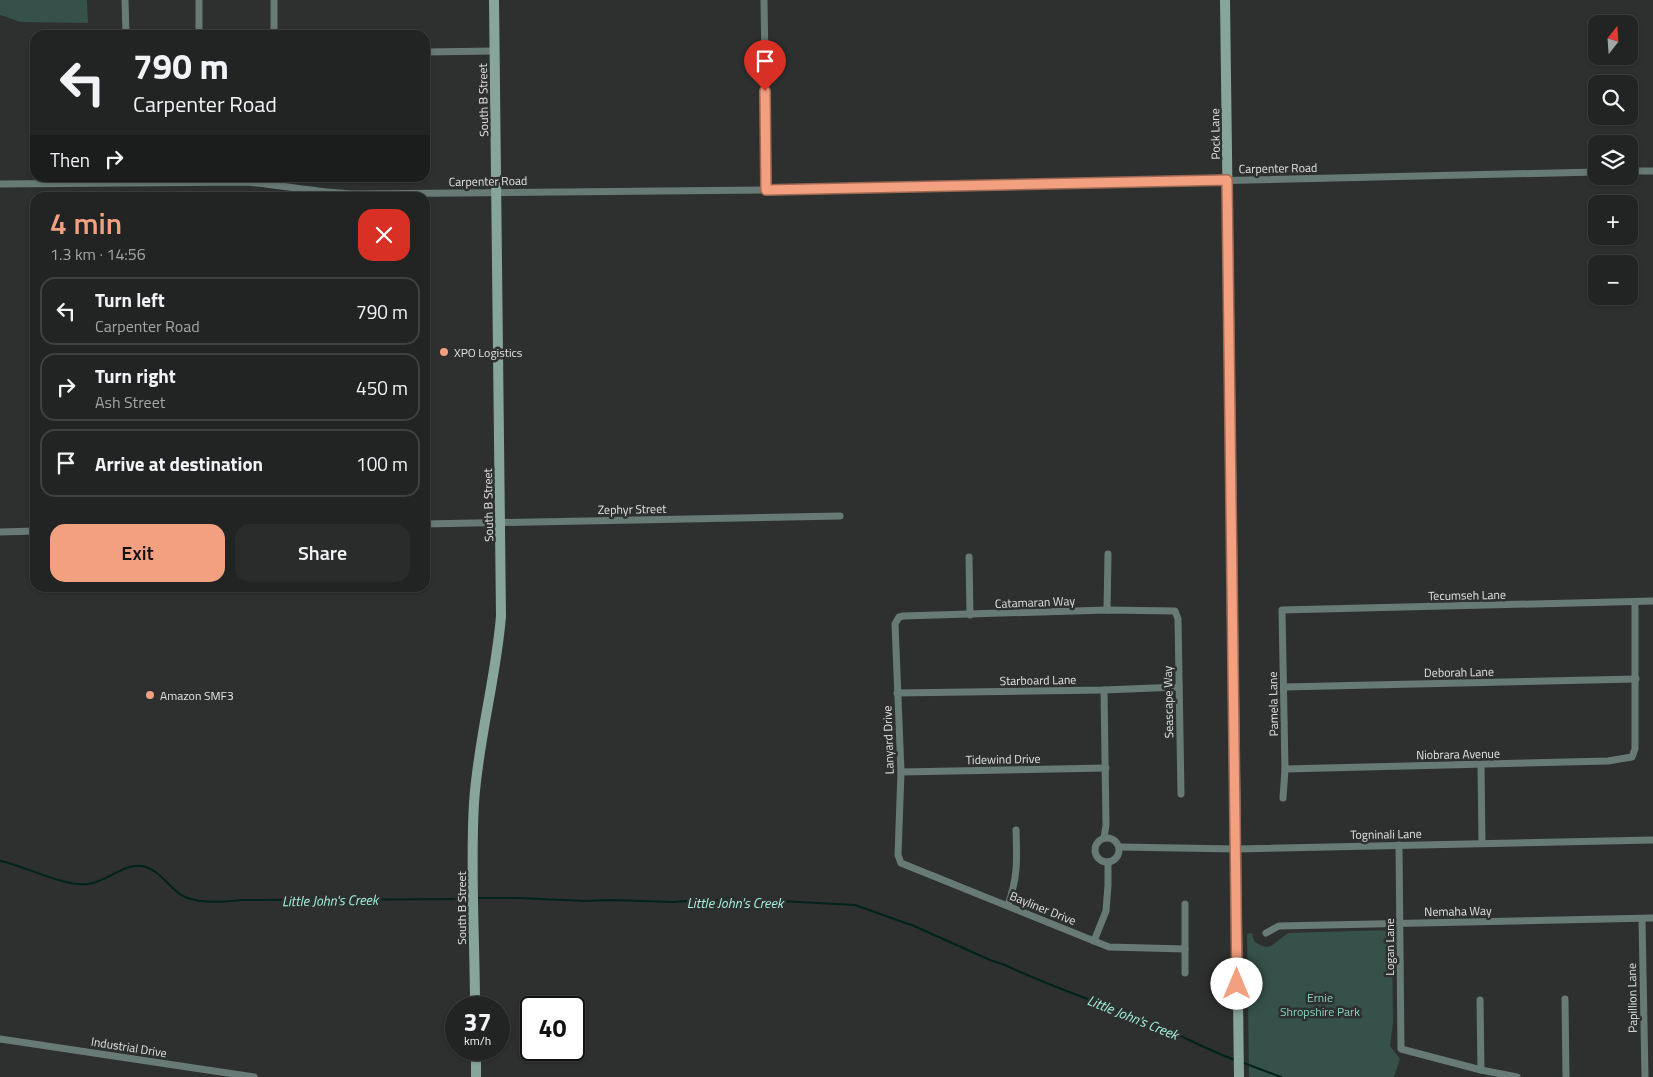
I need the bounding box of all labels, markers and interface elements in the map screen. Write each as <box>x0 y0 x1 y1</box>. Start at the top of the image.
north arrow <box>1588 15 1638 65</box>
map controls <box>1588 15 1638 305</box>
text: 790 m <box>133 39 229 93</box>
pin <box>744 40 786 91</box>
icon: arrive <box>751 47 779 75</box>
icon: left <box>50 50 115 115</box>
street label: South B Street <box>473 62 493 137</box>
button: search <box>1588 75 1638 125</box>
text: Carpenter Road <box>133 87 277 121</box>
street label: Pock Lane <box>1205 108 1225 160</box>
button: layers <box>1588 135 1638 185</box>
text: Then <box>50 145 90 174</box>
icon: right <box>100 145 128 173</box>
street label: Carpenter Road <box>1239 158 1317 178</box>
street label: Carpenter Road <box>449 171 527 191</box>
button: + <box>1588 195 1638 245</box>
text: 4 min <box>50 200 122 246</box>
button: close <box>358 209 410 261</box>
text: 1.3 km · 14:56 <box>50 242 146 266</box>
button: − <box>1588 255 1638 305</box>
text: Turn left <box>95 285 165 314</box>
icon: left <box>52 297 80 325</box>
text: 790 m <box>356 297 408 326</box>
text: Carpenter Road <box>95 314 200 338</box>
place label: XPO Logistics <box>454 343 523 362</box>
marker: XPO Logistics <box>438 346 450 358</box>
text: Turn right <box>95 361 176 390</box>
icon: right <box>52 373 80 401</box>
text: 450 m <box>356 373 408 402</box>
text: Ash Street <box>95 390 165 414</box>
icon: arrive <box>52 449 80 477</box>
text: Arrive at destination <box>95 449 263 478</box>
text: 100 m <box>356 449 408 478</box>
street label: South B Street <box>478 467 498 542</box>
street label: Zephyr Street <box>598 499 667 519</box>
button: Exit <box>50 524 225 582</box>
button: Share <box>235 524 410 582</box>
street label: Tecumseh Lane <box>1428 585 1506 605</box>
street label: Catamaran Way <box>995 591 1076 613</box>
street label: Deborah Lane <box>1424 662 1494 682</box>
street label: Seascape Way <box>1158 665 1178 738</box>
street label: Starboard Lane <box>999 670 1077 690</box>
street label: Pamela Lane <box>1263 671 1283 737</box>
place label: Amazon SMF3 <box>160 686 234 705</box>
marker: Amazon SMF3 <box>144 689 156 701</box>
street label: Lanyard Drive <box>877 705 899 775</box>
street label: Niobrara Avenue <box>1416 744 1500 764</box>
street label: Tidewind Drive <box>965 749 1041 769</box>
street label: Togninali Lane <box>1350 824 1422 844</box>
street label: South B Street <box>452 870 471 945</box>
street label: Bayliner Drive <box>1007 886 1079 930</box>
water label: Little John's Creek <box>282 889 380 911</box>
water label: Little John's Creek <box>687 892 785 913</box>
street label: Nemaha Way <box>1424 901 1492 921</box>
street label: Logan Lane <box>1380 918 1399 976</box>
position arrow <box>1210 957 1262 1009</box>
street label: Papillion Lane <box>1622 963 1642 1033</box>
park label: Ernie Shropshire Park <box>1280 988 1360 1021</box>
water label: Little John's Creek <box>1084 989 1183 1045</box>
speed limit sign: 40 <box>520 996 585 1061</box>
text: 37 <box>463 1003 492 1041</box>
text: km/h <box>464 1031 491 1050</box>
street label: Industrial Drive <box>90 1032 168 1062</box>

